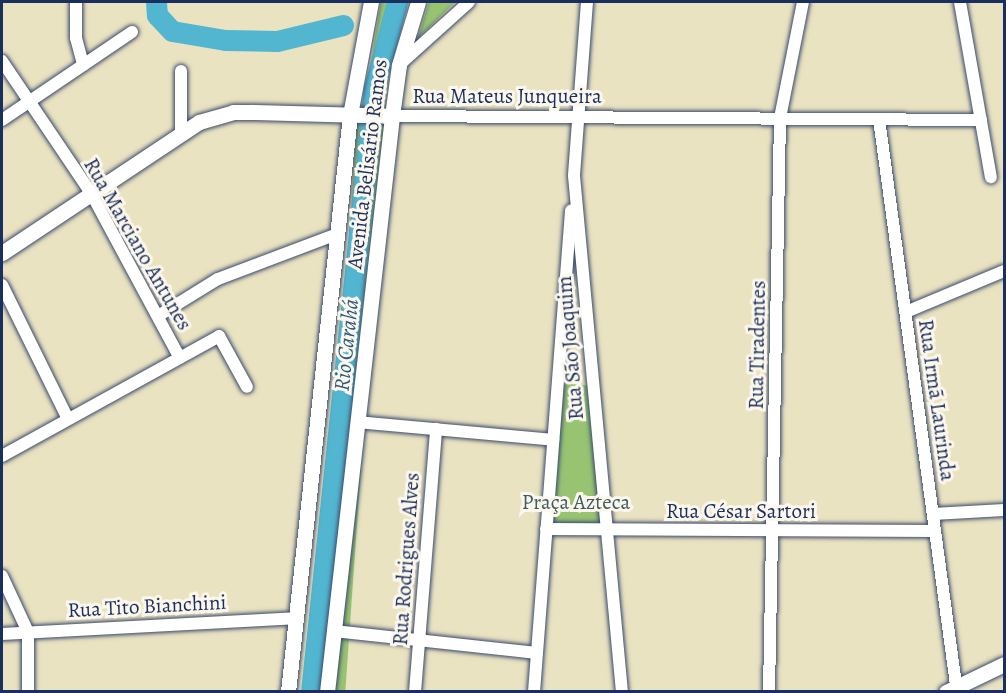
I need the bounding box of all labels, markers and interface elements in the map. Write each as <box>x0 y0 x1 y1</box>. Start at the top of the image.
street label: Avenida Belisário Ramos <box>342 58 392 270</box>
street label: Rua Mateus Junqueira <box>412 83 602 109</box>
street label: Rua Marciano Antunes <box>78 154 198 334</box>
street label: Rua São Joaquim <box>551 275 589 421</box>
street label: Rua Tiradentes <box>743 280 771 410</box>
water label: Rio Carahá <box>329 297 365 393</box>
street label: Rua Irmã Laurinda <box>913 318 961 482</box>
street label: Rua Rodrigues Alves <box>387 472 425 646</box>
park label: Praça Azteca <box>522 489 630 515</box>
street label: Rua César Sartori <box>666 498 816 524</box>
street label: Rua Tito Bianchini <box>67 589 227 623</box>

